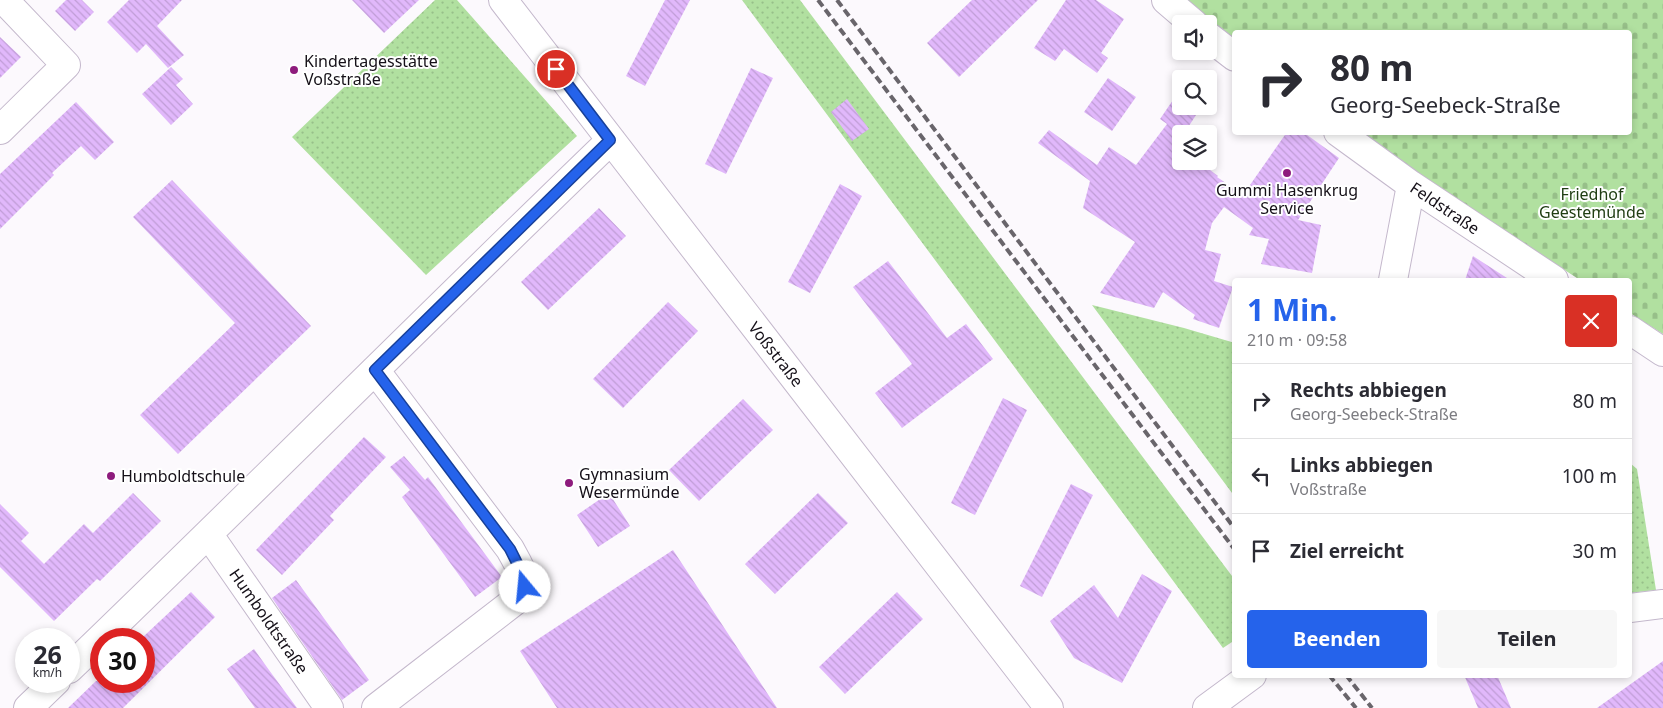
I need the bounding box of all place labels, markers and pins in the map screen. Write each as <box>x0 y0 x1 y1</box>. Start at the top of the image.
pin <box>535 48 577 90</box>
place label: Kindertagesstätte Voßstraße <box>304 50 438 90</box>
marker: Kindertagesstätte Voßstraße <box>288 64 300 76</box>
marker: Gummi Hasenkrug Service <box>1281 167 1293 179</box>
place label: Gummi Hasenkrug Service <box>1216 179 1358 219</box>
place label: Gymnasium Wesermünde <box>579 463 679 503</box>
place label: Humboldtschule <box>121 465 245 487</box>
marker: Humboldtschule <box>105 470 117 482</box>
marker: Gymnasium Wesermünde <box>563 477 575 489</box>

